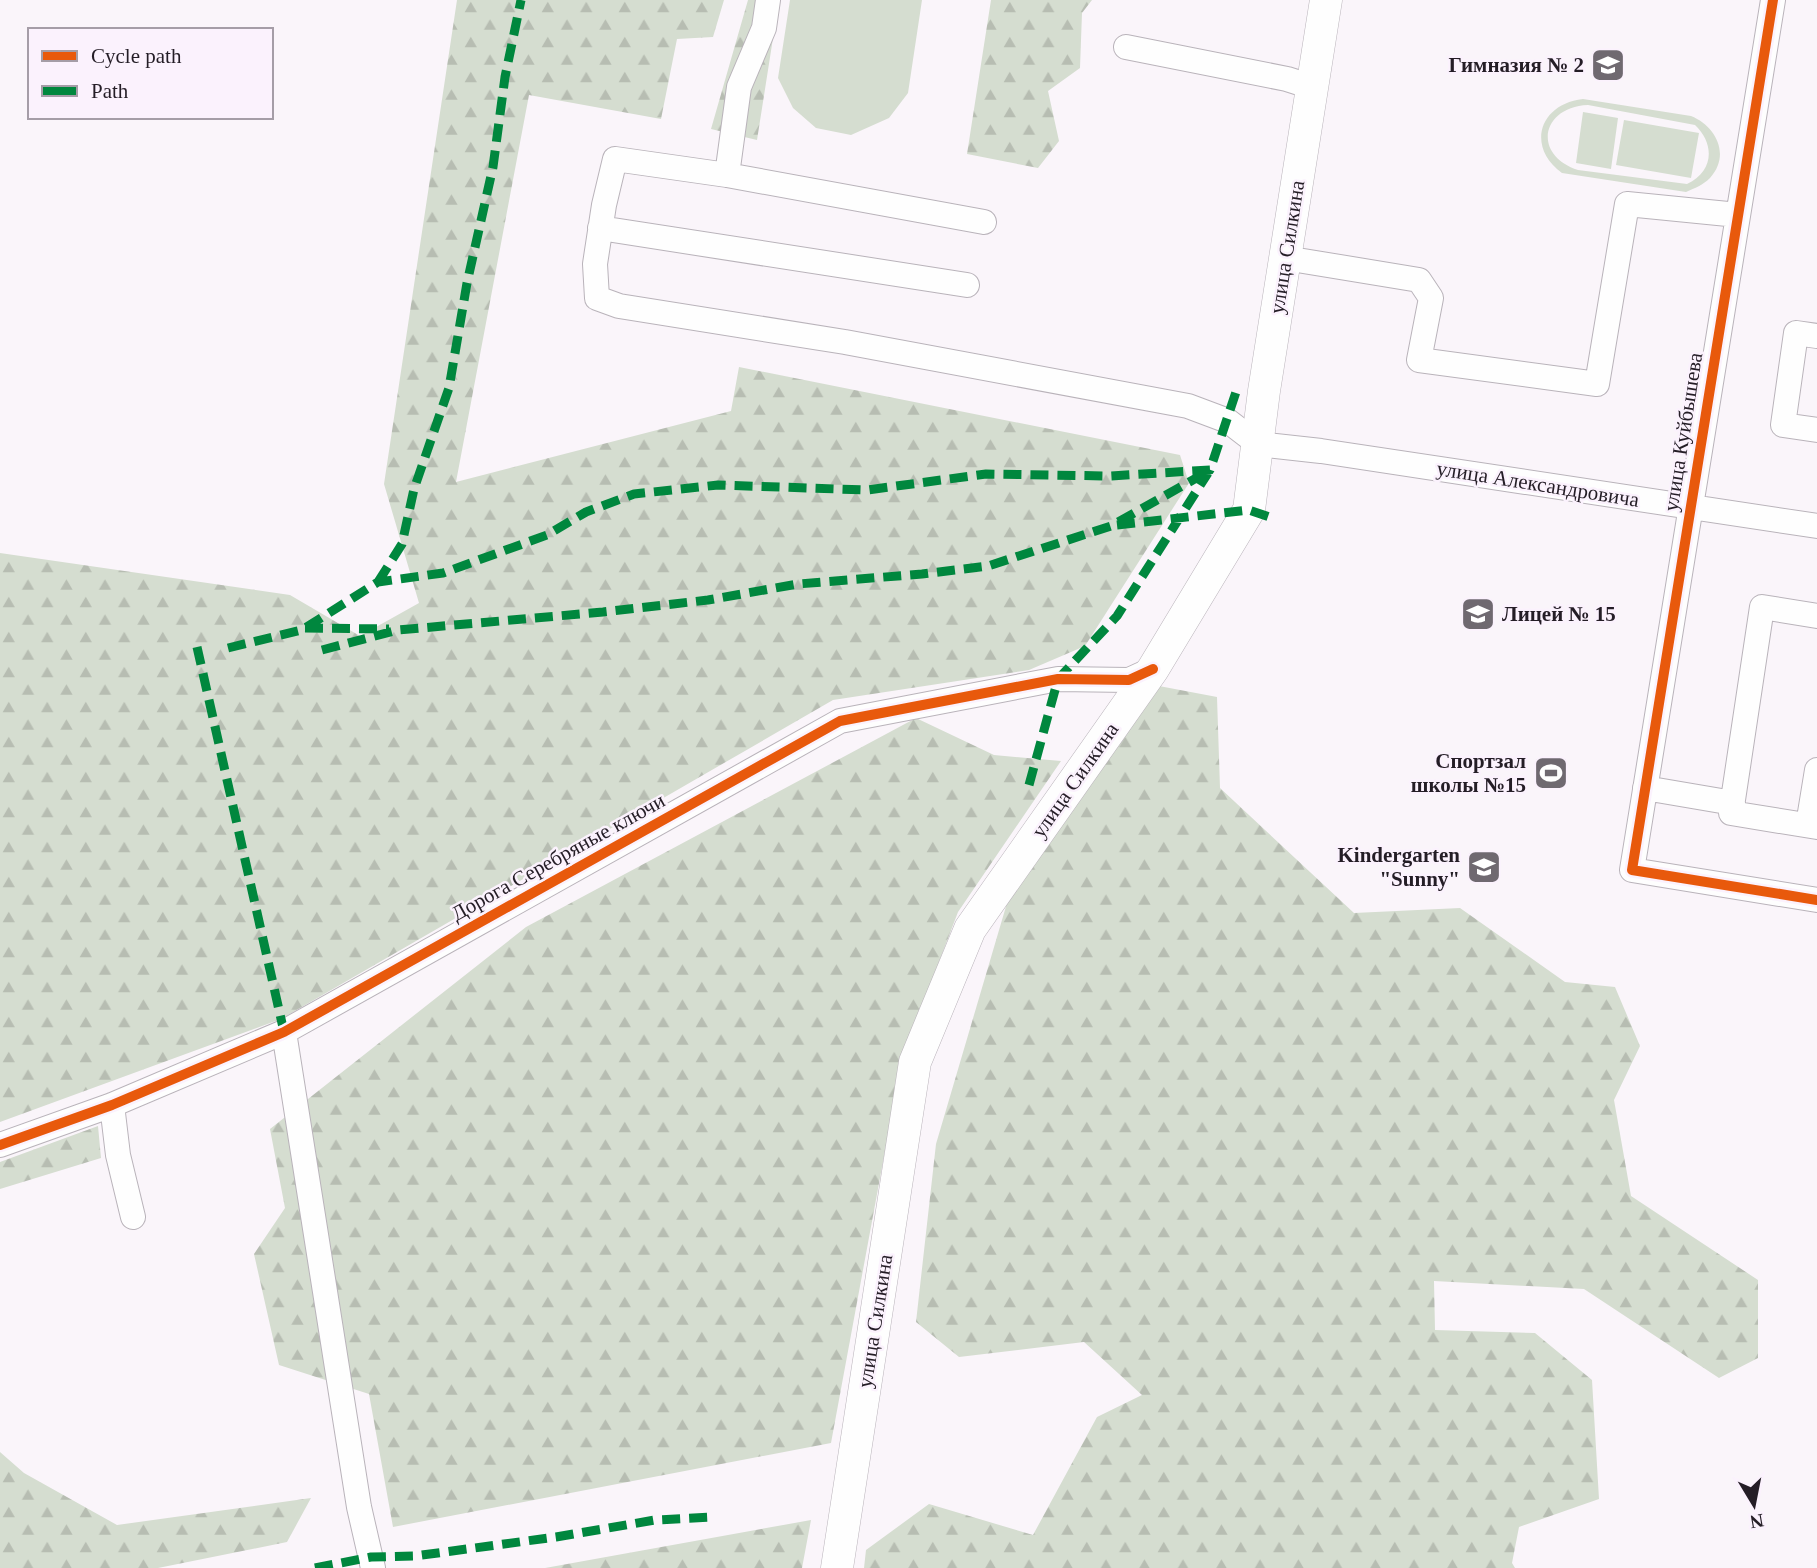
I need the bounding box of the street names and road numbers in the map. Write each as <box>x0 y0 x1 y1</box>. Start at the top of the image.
street label: улица Силкина <box>1265 178 1310 315</box>
street label: улица Куйбышева <box>1659 350 1708 513</box>
street label: улица Александровича <box>1435 456 1642 512</box>
street label: улица Силкина <box>1026 717 1124 842</box>
street label: Дорога Серебряные ключи <box>447 788 669 926</box>
street label: улица Силкина <box>853 1252 898 1389</box>

